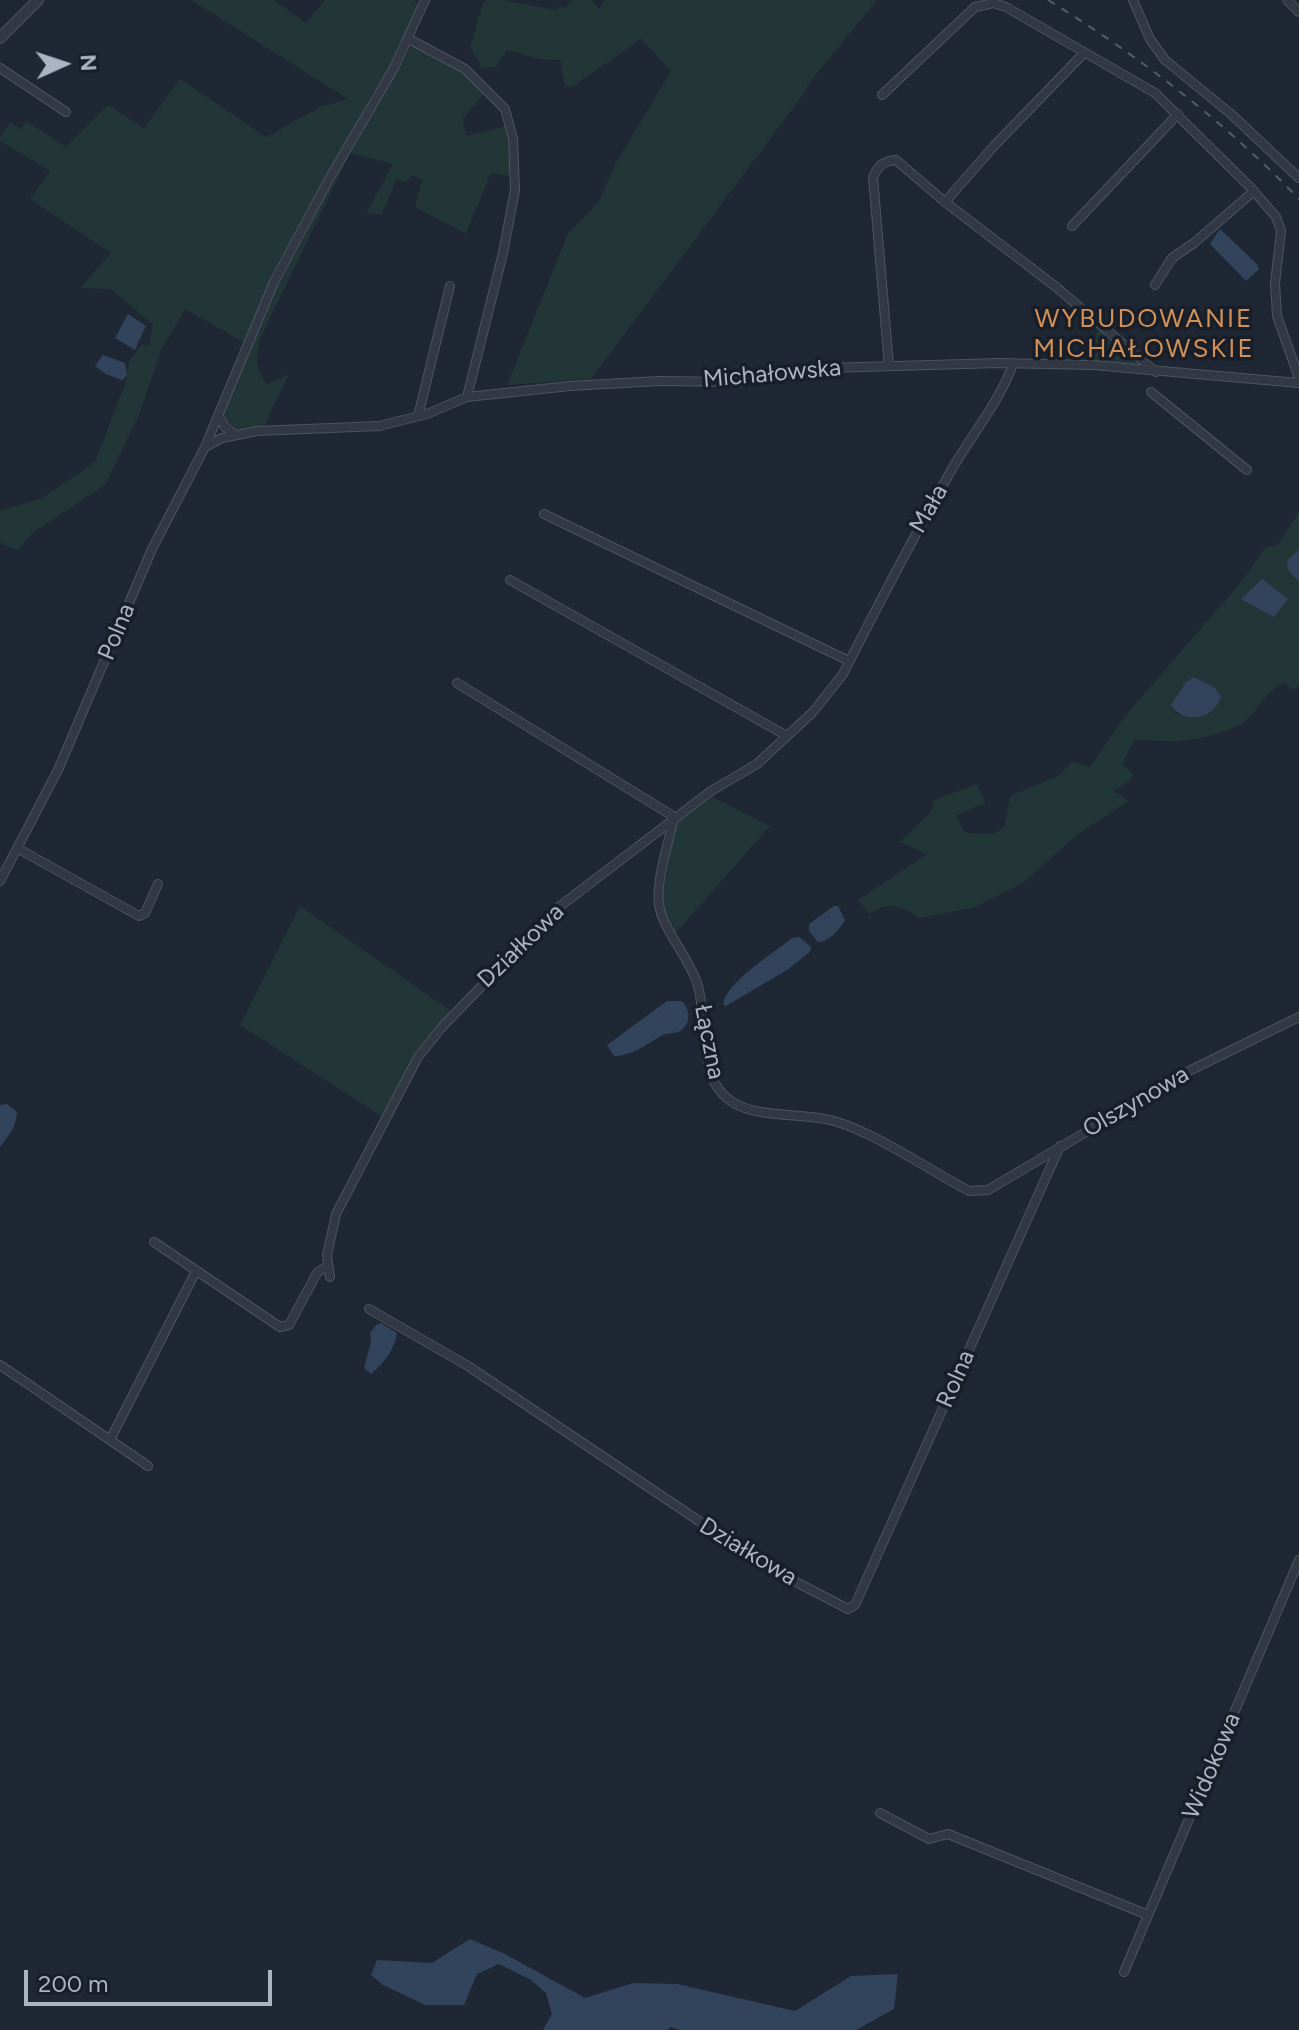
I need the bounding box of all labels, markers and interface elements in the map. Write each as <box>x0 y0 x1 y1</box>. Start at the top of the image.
north arrow <box>24 24 104 104</box>
text: N <box>75 54 102 72</box>
district label: WYBUDOWANIE MICHAŁOWSKIE <box>1033 303 1255 364</box>
street label: Michałowska <box>702 354 842 394</box>
street label: Mała <box>904 479 954 539</box>
street label: Polna <box>92 599 142 665</box>
street label: Działkowa <box>472 898 570 994</box>
street label: Łączna <box>688 1002 730 1082</box>
street label: Olszynowa <box>1078 1060 1194 1144</box>
street label: Rolna <box>931 1346 981 1412</box>
street label: Działkowa <box>694 1512 802 1592</box>
street label: Widokowa <box>1177 1709 1247 1823</box>
scale bar <box>28 1954 276 2004</box>
text: 200 m <box>38 1969 109 1998</box>

